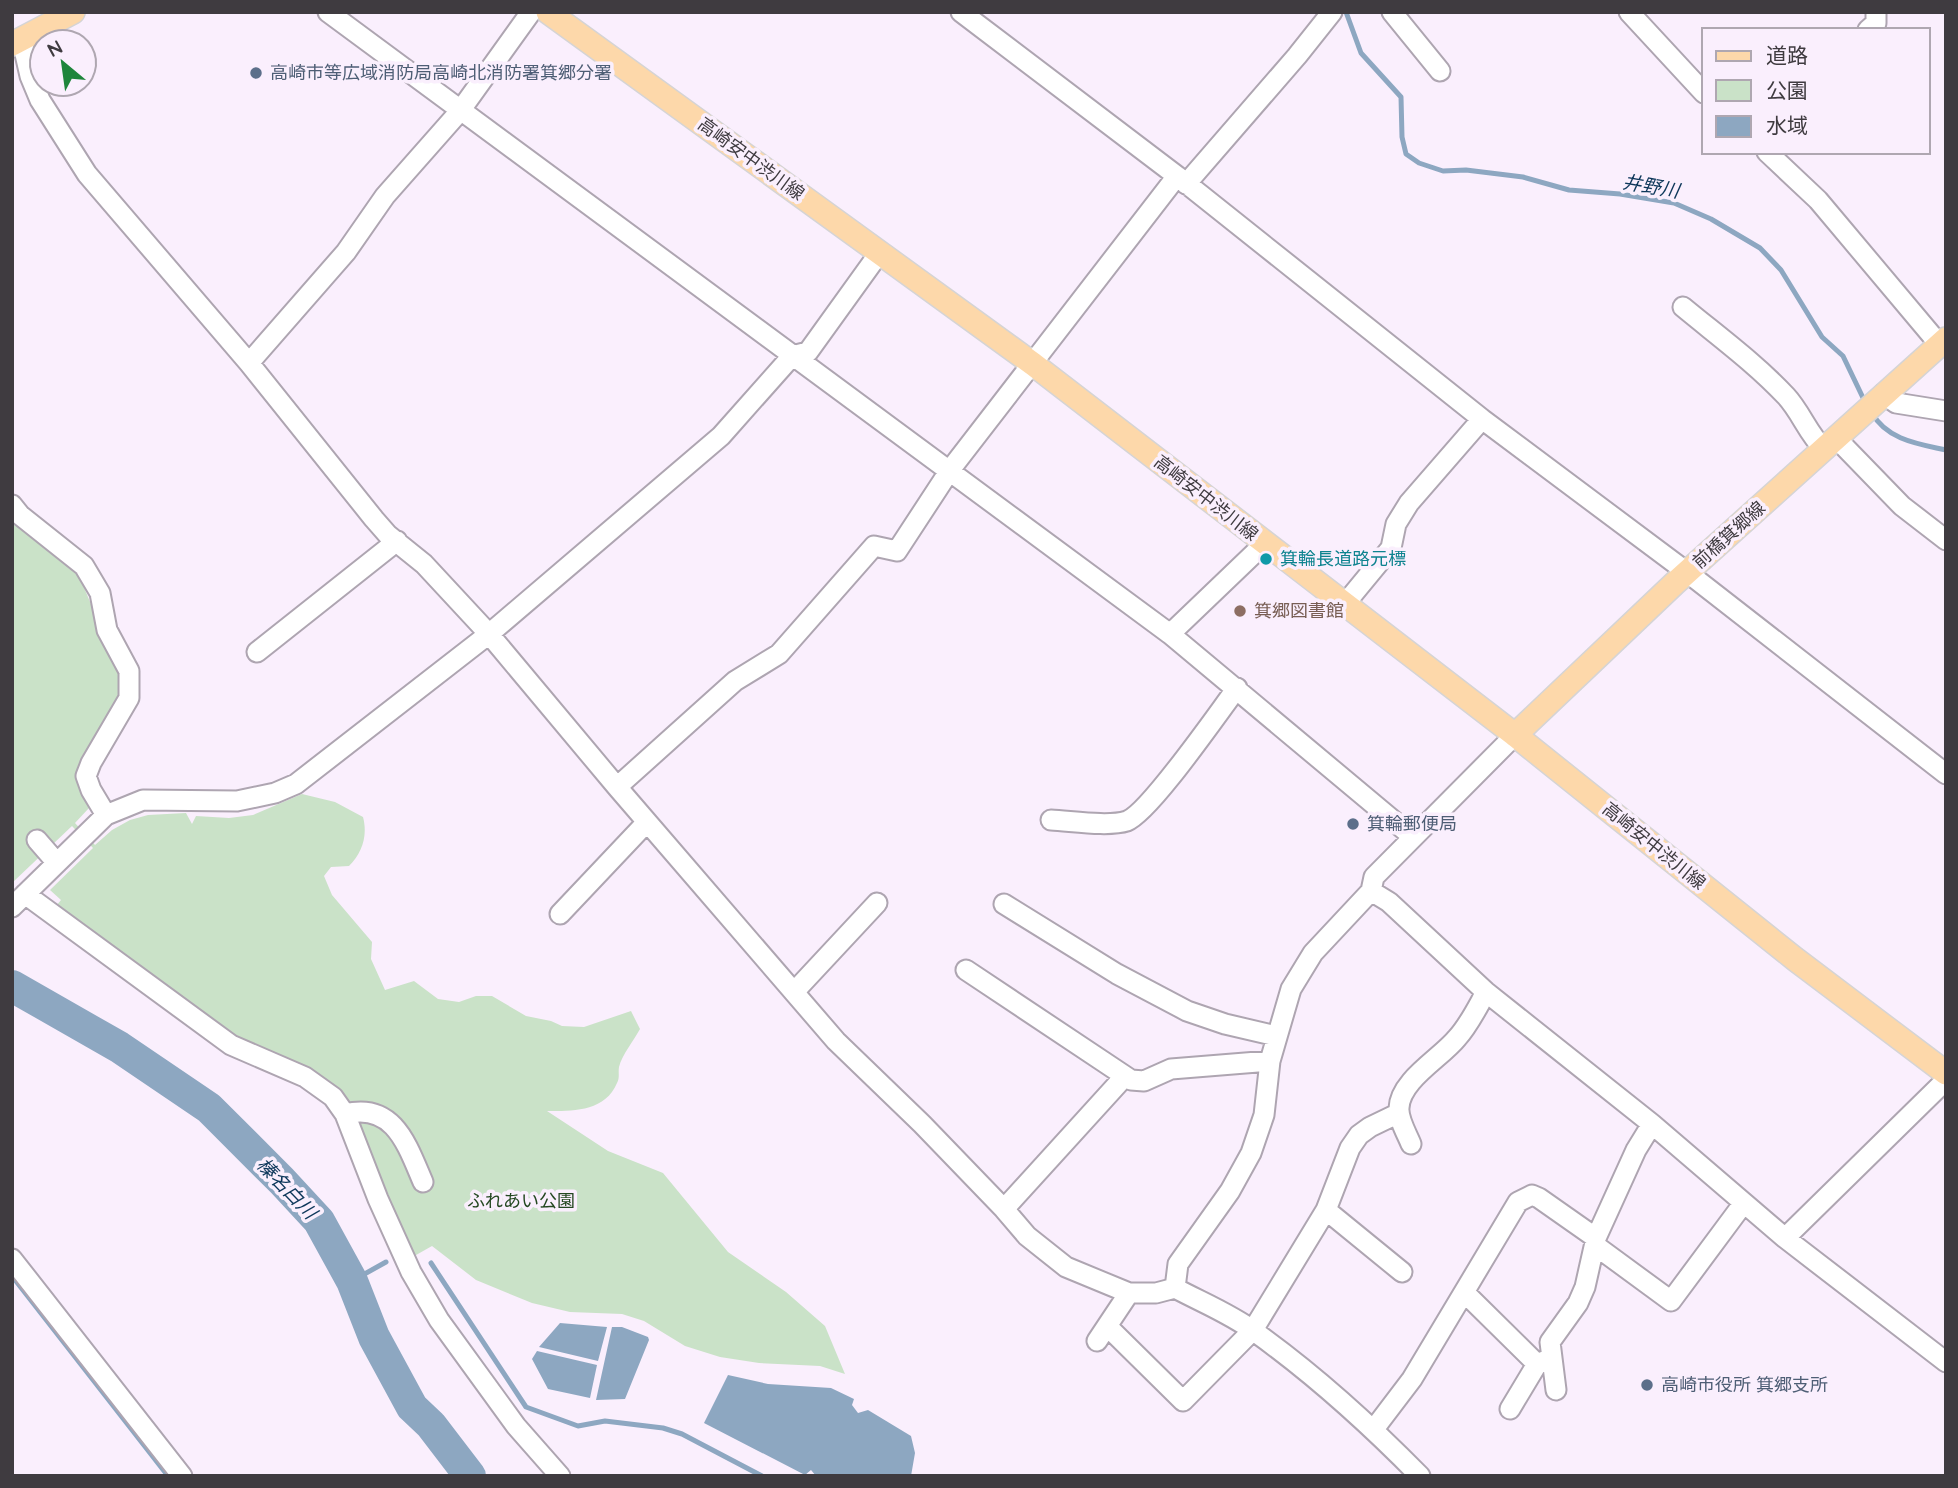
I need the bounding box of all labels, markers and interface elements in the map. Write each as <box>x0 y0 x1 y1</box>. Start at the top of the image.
north arrow <box>28 28 98 98</box>
legend <box>1702 28 1930 154</box>
text: N <box>43 34 67 62</box>
text: 道路 <box>1766 42 1808 68</box>
place label: 高崎市等広域消防局高崎北消防署箕郷分署 <box>270 61 612 84</box>
marker: 高崎市等広域消防局高崎北消防署箕郷分署 <box>248 65 264 81</box>
text: 公園 <box>1766 77 1808 103</box>
street label: 高崎安中渋川線 <box>694 112 809 205</box>
text: 水域 <box>1766 112 1808 138</box>
water label: 井野川 <box>1621 169 1683 203</box>
street label: 高崎安中渋川線 <box>1150 450 1263 545</box>
street label: 前橋箕郷線 <box>1688 496 1770 573</box>
place label: 箕輪長道路元標 <box>1280 547 1406 570</box>
marker: 箕輪長道路元標 <box>1258 551 1274 567</box>
place label: 箕郷図書館 <box>1254 599 1344 622</box>
marker: 箕郷図書館 <box>1232 603 1248 619</box>
street label: 高崎安中渋川線 <box>1598 797 1711 894</box>
place label: 箕輪郵便局 <box>1367 812 1457 835</box>
marker: 箕輪郵便局 <box>1345 816 1361 832</box>
water label: 榛名白川 <box>252 1152 323 1225</box>
park label: ふれあい公園 <box>467 1189 575 1212</box>
place label: 高崎市役所 箕郷支所 <box>1661 1373 1828 1396</box>
marker: 高崎市役所 箕郷支所 <box>1639 1377 1655 1393</box>

